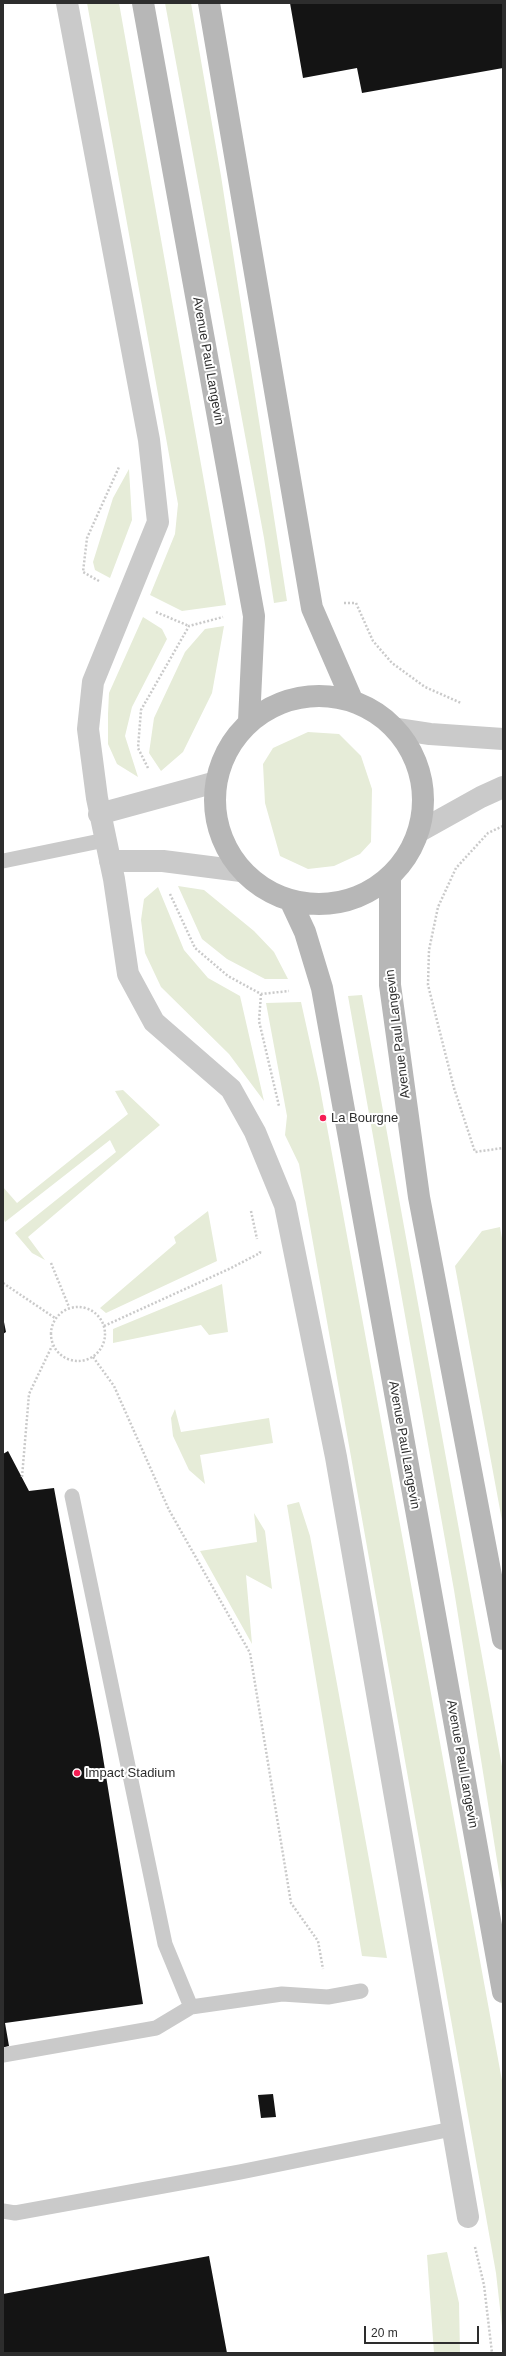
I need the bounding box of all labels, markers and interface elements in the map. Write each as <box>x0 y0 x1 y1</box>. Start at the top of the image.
street label: Avenue Paul Langevin <box>189 296 227 426</box>
street label: Avenue Paul Langevin <box>382 969 414 1099</box>
place label: La Bourgne <box>331 1110 398 1126</box>
marker: La Bourgne <box>318 1113 328 1123</box>
street label: Avenue Paul Langevin <box>385 1380 423 1510</box>
street label: Avenue Paul Langevin <box>443 1699 481 1829</box>
place label: Impact Stadium <box>85 1765 175 1781</box>
marker: Impact Stadium <box>72 1768 82 1778</box>
scale bar <box>366 2318 481 2344</box>
text: 20 m <box>371 2326 398 2340</box>

